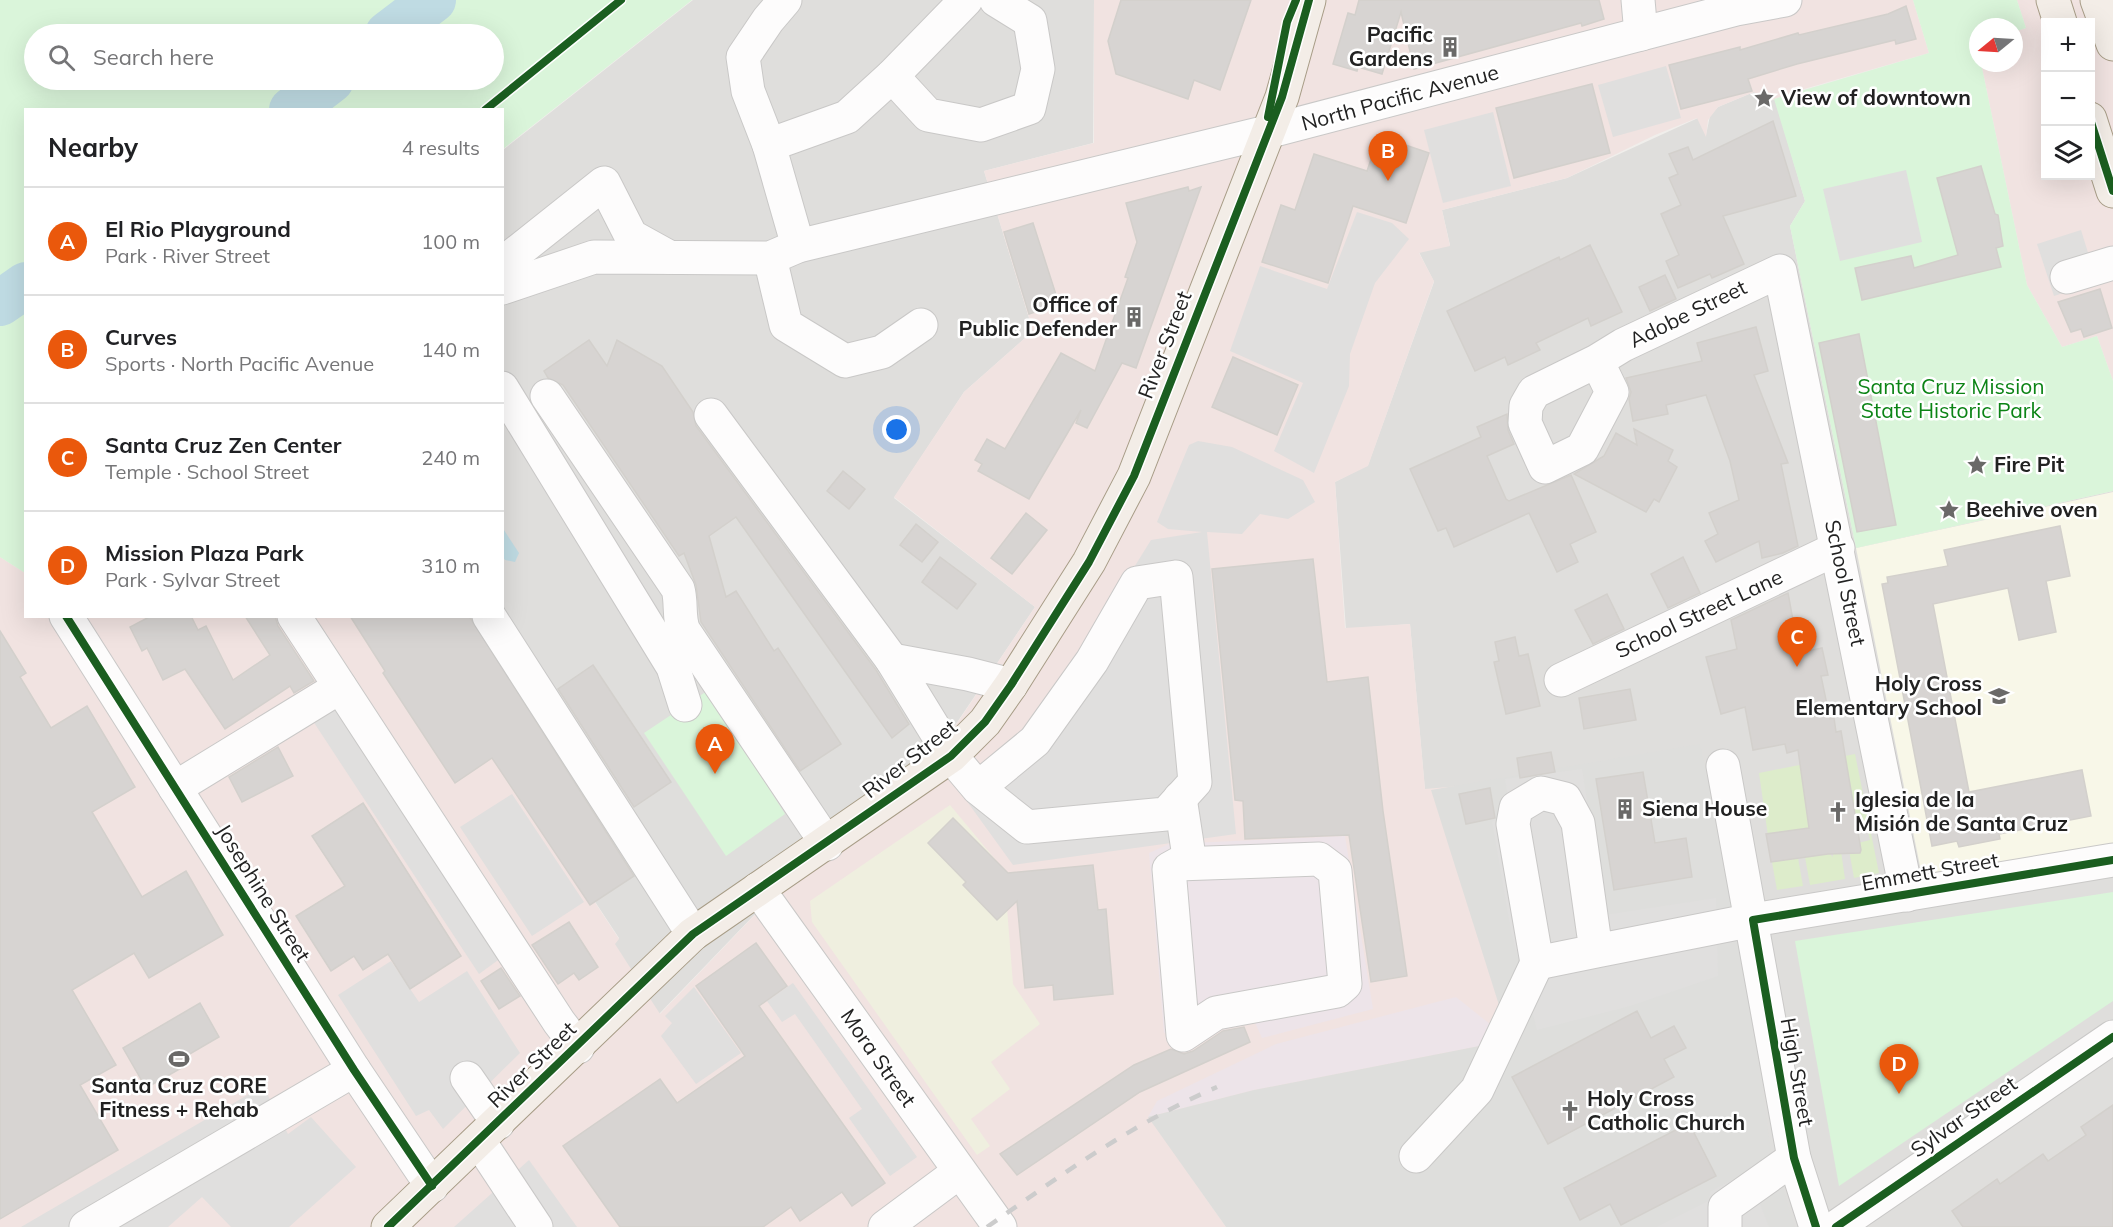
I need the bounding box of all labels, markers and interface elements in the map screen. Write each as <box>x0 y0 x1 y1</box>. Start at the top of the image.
north arrow <box>1969 18 2023 72</box>
map controls <box>2041 18 2095 180</box>
button: + <box>2041 18 2095 72</box>
place label: Pacific Gardens <box>1349 21 1433 71</box>
search box <box>24 24 504 90</box>
building icon: Pacific Gardens <box>1438 35 1462 59</box>
icon: search <box>45 41 78 74</box>
text: Search here <box>93 43 214 71</box>
street label: North Pacific Avenue <box>1298 58 1501 136</box>
button: − <box>2041 72 2095 126</box>
place label: View of downtown <box>1780 84 1971 110</box>
place icon: View of downtown <box>1752 86 1776 110</box>
button: layers <box>2041 126 2095 180</box>
text: Nearby <box>48 131 138 164</box>
pin: B <box>1368 132 1408 181</box>
text: 4 results <box>402 135 480 160</box>
text: El Rio Playground <box>105 215 291 243</box>
text: A <box>60 229 75 254</box>
text: 100 m <box>421 229 480 254</box>
text: Park · River Street <box>105 243 270 268</box>
street label: Adobe Street <box>1625 273 1751 353</box>
street label: River Street <box>1132 287 1196 402</box>
place label: Office of Public Defender <box>958 291 1118 341</box>
building icon: Office of Public Defender <box>1122 305 1146 329</box>
text: Curves <box>105 323 177 351</box>
text: B <box>61 337 74 362</box>
text: 140 m <box>421 337 480 362</box>
text: Sports · North Pacific Avenue <box>105 351 374 376</box>
park label: Santa Cruz Mission State Historic Park <box>1857 373 2045 423</box>
your location <box>882 415 911 444</box>
text: Santa Cruz Zen Center <box>105 431 341 459</box>
text: C <box>61 445 74 470</box>
text: 240 m <box>421 445 480 470</box>
place label: Fire Pit <box>1994 451 2064 477</box>
place icon: Fire Pit <box>1965 453 1989 477</box>
text: Temple · School Street <box>105 459 309 484</box>
place label: Beehive oven <box>1966 496 2098 522</box>
place icon: Beehive oven <box>1937 498 1961 522</box>
street label: School Street <box>1820 517 1872 648</box>
text: Mission Plaza Park <box>105 539 304 567</box>
text: D <box>60 553 75 578</box>
text: 310 m <box>421 553 480 578</box>
street label: School Street Lane <box>1611 563 1786 663</box>
text: Park · Sylvar Street <box>105 567 280 592</box>
pin: C <box>1778 618 1816 667</box>
place label: Holy Cross Elementary School <box>1795 670 1982 720</box>
school or university icon: Holy Cross Elementary School <box>1987 684 2011 708</box>
street label: River Street <box>857 713 962 803</box>
pin: A <box>696 724 734 774</box>
place label: Iglesia de la Misión de Santa Cruz <box>1855 786 2068 836</box>
place label: Siena House <box>1642 795 1767 821</box>
building icon: Siena House <box>1613 797 1637 821</box>
church icon: Iglesia de la Misión de Santa Cruz <box>1826 800 1850 824</box>
street label: Josephine Street <box>211 819 317 966</box>
street label: Emmett Street <box>1859 846 2000 896</box>
street label: Mora Street <box>836 1003 922 1111</box>
street label: River Street <box>482 1016 581 1113</box>
street label: High Street <box>1776 1016 1820 1128</box>
pin: D <box>1880 1044 1918 1094</box>
sports icon: Santa Cruz CORE Fitness + Rehab <box>167 1047 191 1071</box>
street label: Sylvar Street <box>1905 1070 2022 1162</box>
place label: Santa Cruz CORE Fitness + Rehab <box>91 1072 267 1122</box>
place label: Holy Cross Catholic Church <box>1587 1085 1745 1135</box>
church icon: Holy Cross Catholic Church <box>1558 1099 1582 1123</box>

